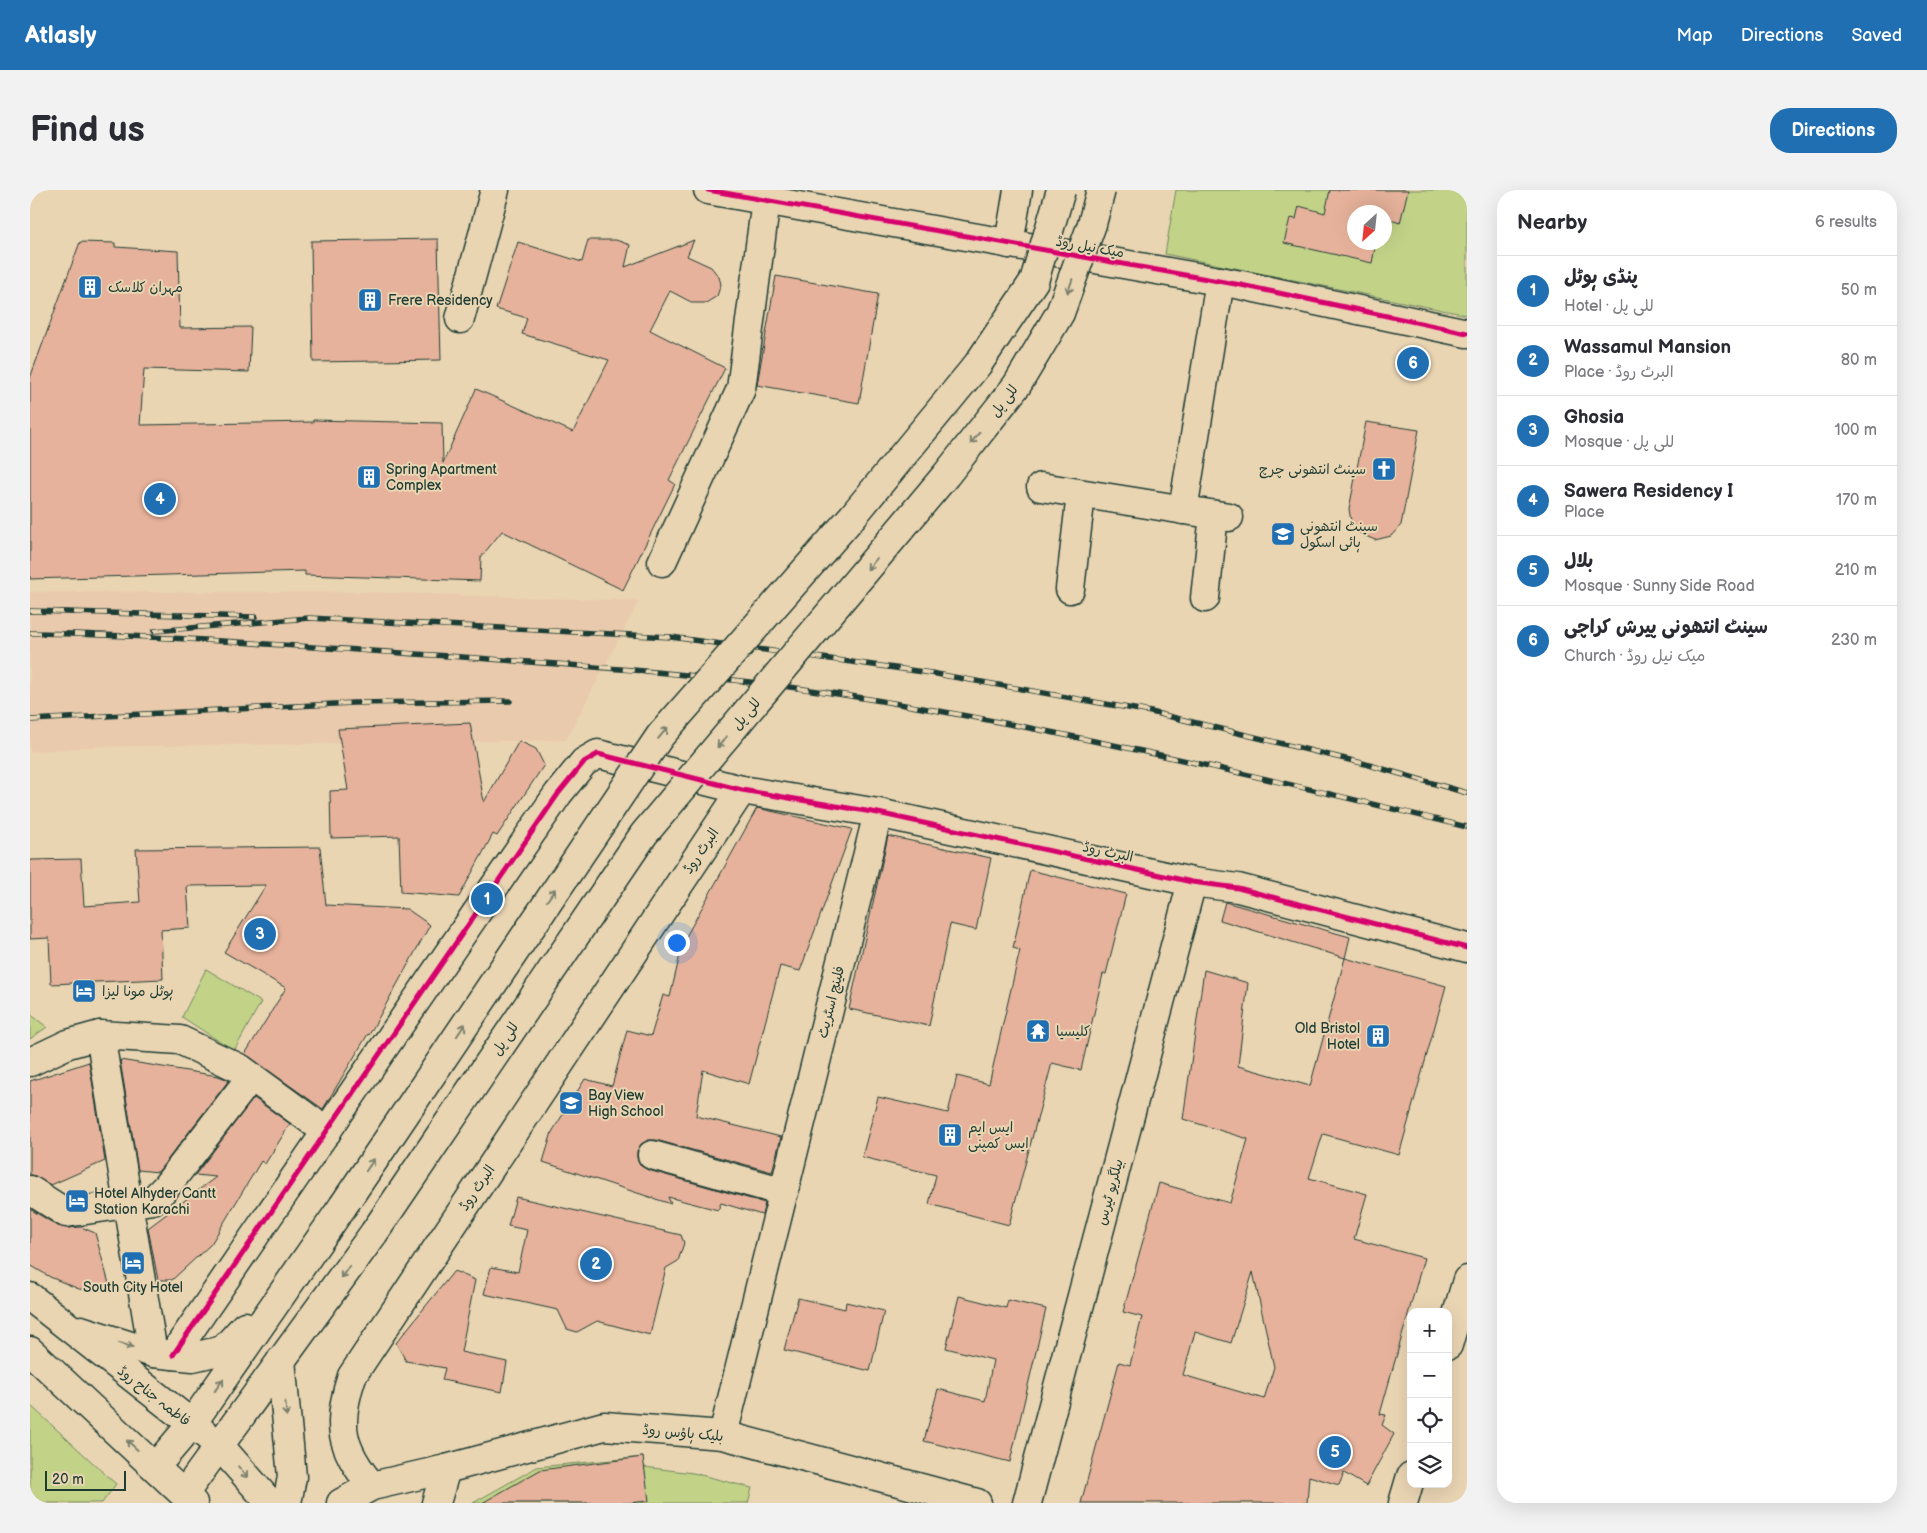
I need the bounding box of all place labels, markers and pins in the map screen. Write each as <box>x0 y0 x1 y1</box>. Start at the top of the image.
building icon: مہران کلاسک <box>77 274 103 300</box>
place label: مہران کلاسک <box>108 279 183 296</box>
building icon: Frere Residency <box>357 287 383 313</box>
place label: Frere Residency <box>388 292 493 309</box>
pin: 6 <box>1397 344 1429 382</box>
church icon: سینٹ انتھونی چرچ <box>1371 456 1397 482</box>
place label: Spring Apartment Complex <box>386 461 498 494</box>
place label: سینٹ انتھونی چرچ <box>1259 461 1366 479</box>
building icon: Spring Apartment Complex <box>356 464 382 490</box>
pin: 4 <box>144 480 176 518</box>
place label: سینٹ انتھونی ہائی اسکول <box>1300 518 1378 552</box>
school or university icon: سینٹ انتھونی ہائی اسکول <box>1270 521 1296 547</box>
pin: 1 <box>471 880 503 918</box>
pin: 3 <box>244 915 276 953</box>
hotel icon: ہوٹل مونا لیزا <box>71 978 97 1004</box>
place label: ہوٹل مونا لیزا <box>102 983 174 1001</box>
temple icon: کلیسیا <box>1025 1018 1051 1044</box>
place label: Old Bristol Hotel <box>1295 1020 1360 1053</box>
place label: کلیسیا <box>1056 1023 1090 1040</box>
building icon: Old Bristol Hotel <box>1365 1023 1391 1049</box>
place label: Bay View High School <box>588 1087 664 1120</box>
school or university icon: Bay View High School <box>558 1090 584 1116</box>
place label: ایس ایم ایس کمپنی <box>968 1119 1029 1153</box>
building icon: ایس ایم ایس کمپنی <box>937 1122 963 1148</box>
place label: Hotel Alhyder Cantt Station Karachi <box>94 1185 217 1218</box>
hotel icon: Hotel Alhyder Cantt Station Karachi <box>64 1188 90 1214</box>
pin: 2 <box>580 1245 612 1283</box>
hotel icon: South City Hotel <box>120 1250 146 1276</box>
place label: South City Hotel <box>83 1279 183 1296</box>
pin: 5 <box>1319 1433 1351 1471</box>

